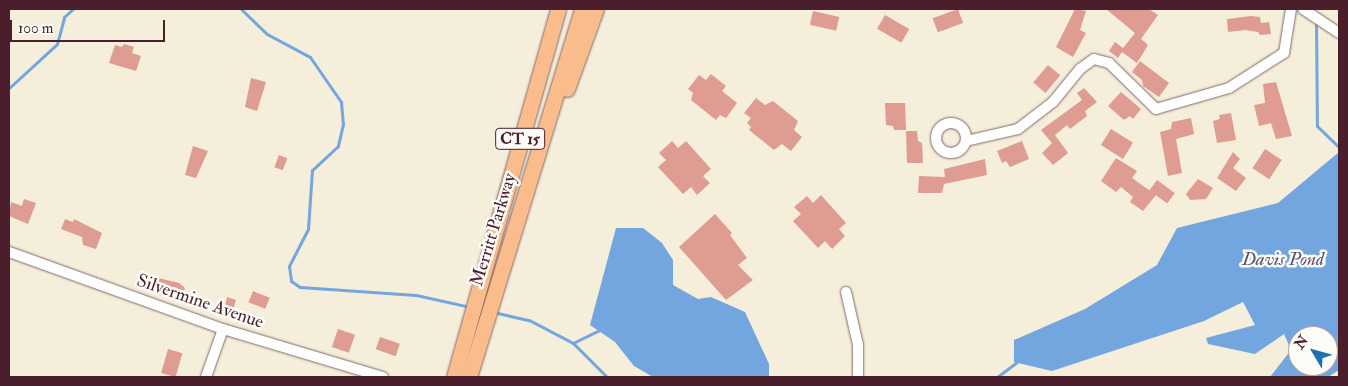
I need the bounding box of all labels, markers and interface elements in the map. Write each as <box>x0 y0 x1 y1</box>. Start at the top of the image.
scale bar <box>12 10 168 42</box>
text: 100 m <box>18 19 53 38</box>
road number: CT 15 <box>495 126 545 152</box>
street label: Merritt Parkway <box>467 171 521 289</box>
water label: Davis Pond <box>1242 249 1324 271</box>
street label: Silvermine Avenue <box>134 270 266 334</box>
north arrow <box>1288 326 1338 376</box>
text: N <box>1291 332 1312 352</box>

